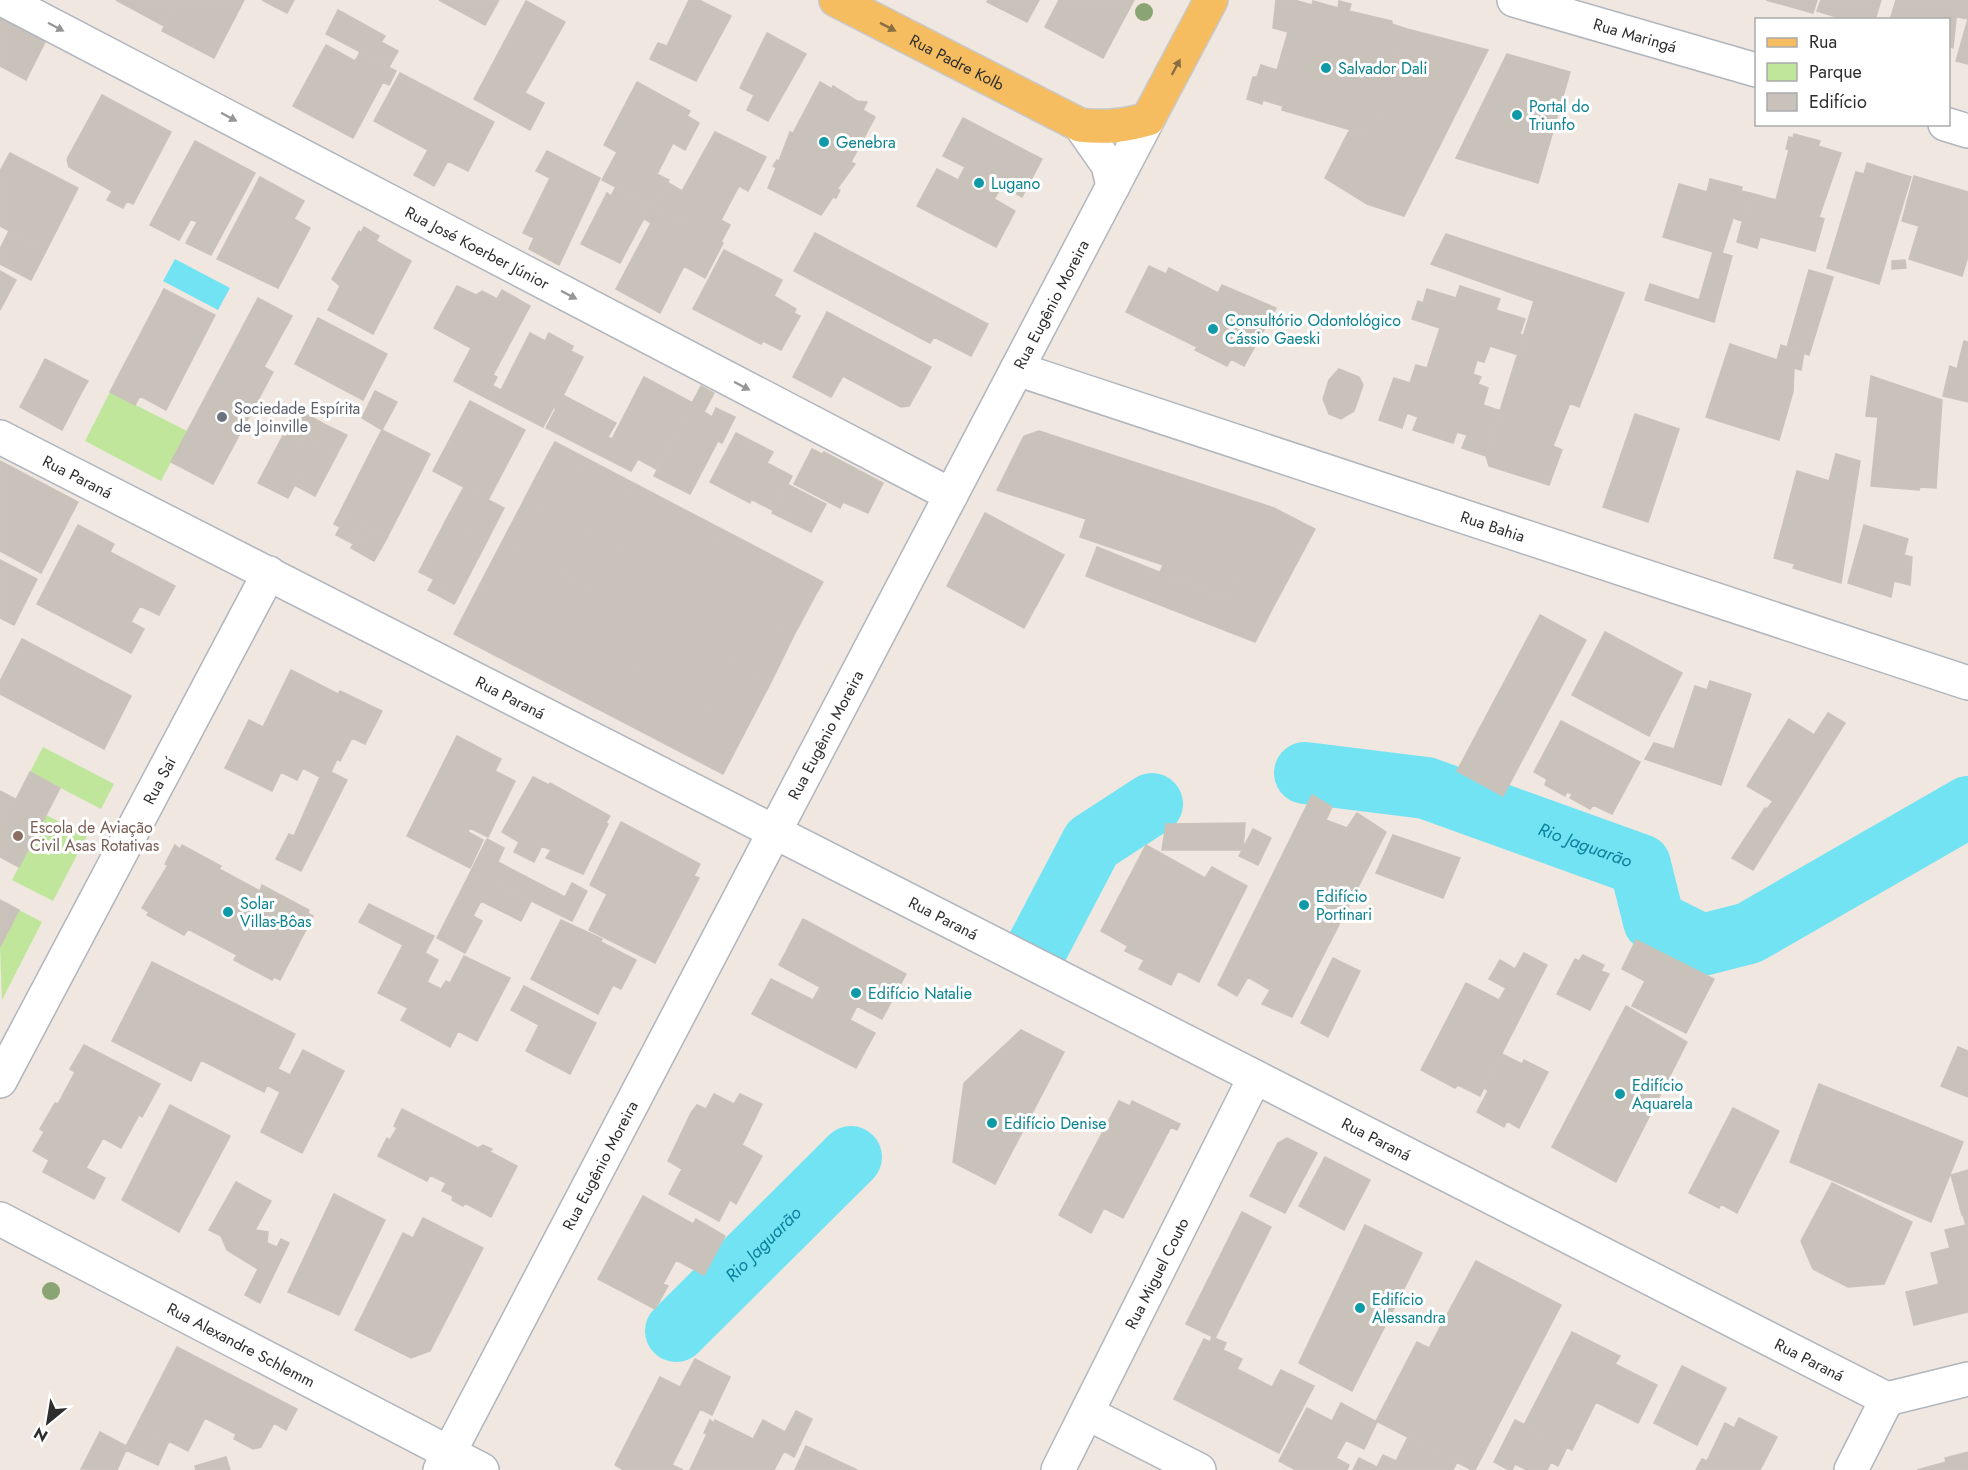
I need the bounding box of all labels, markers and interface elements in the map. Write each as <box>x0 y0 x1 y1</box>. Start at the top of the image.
street label: Rua Maringá <box>1591 13 1679 58</box>
legend <box>1755 18 1950 126</box>
one-way arrow <box>879 21 897 31</box>
one-way arrow <box>48 22 65 32</box>
street label: Rua Padre Kolb <box>906 29 1008 96</box>
text: Rua <box>1809 29 1837 55</box>
place label: Salvador Dali <box>1338 57 1427 80</box>
one-way arrow <box>1171 58 1180 75</box>
text: Parque <box>1809 59 1862 85</box>
marker: Salvador Dali <box>1319 61 1333 75</box>
text: Edifício <box>1809 89 1867 115</box>
place label: Portal do Triunfo <box>1529 95 1590 136</box>
marker: Portal do Triunfo <box>1510 108 1524 122</box>
one-way arrow <box>220 112 238 122</box>
place label: Genebra <box>836 131 896 154</box>
marker: Genebra <box>817 135 831 149</box>
place label: Lugano <box>991 172 1040 195</box>
marker: Lugano <box>972 176 986 190</box>
street label: Rua José Koerber Júnior <box>401 201 554 295</box>
street label: Rua Eugênio Moreira <box>1008 236 1095 373</box>
one-way arrow <box>561 291 578 300</box>
place label: Consultório Odontológico Cássio Gaeski <box>1225 309 1401 350</box>
marker: Consultório Odontológico Cássio Gaeski <box>1206 322 1220 336</box>
one-way arrow <box>734 381 751 391</box>
place label: Sociedade Espírita de Joinville <box>234 397 360 438</box>
marker: Sociedade Espírita de Joinville <box>215 410 229 424</box>
street label: Rua Paraná <box>39 450 116 504</box>
street label: Rua Bahia <box>1457 505 1528 548</box>
street label: Rua Eugênio Moreira <box>782 666 869 804</box>
street label: Rua Paraná <box>472 670 549 725</box>
street label: Rua Saí <box>138 752 182 808</box>
place label: Escola de Aviação Civil Asas Rotativas <box>30 816 159 857</box>
water label: Rio Jaguarão <box>1535 816 1636 874</box>
marker: Escola de Aviação Civil Asas Rotativas <box>11 829 25 843</box>
place label: Edifício Portinari <box>1316 885 1372 926</box>
street label: Rua Paraná <box>904 891 982 946</box>
place label: Solar Villas-Bôas <box>240 892 311 933</box>
marker: Edifício Portinari <box>1297 898 1311 912</box>
marker: Solar Villas-Bôas <box>221 905 235 919</box>
place label: Edifício Natalie <box>868 982 972 1005</box>
marker: Edifício Natalie <box>849 986 863 1000</box>
place label: Edifício Aquarela <box>1632 1074 1693 1115</box>
marker: Edifício Aquarela <box>1613 1087 1627 1101</box>
street label: Rua Eugênio Moreira <box>557 1097 644 1234</box>
place label: Edifício Denise <box>1004 1112 1107 1135</box>
street label: Rua Paraná <box>1337 1112 1415 1167</box>
marker: Edifício Denise <box>985 1116 999 1130</box>
water label: Rio Jaguarão <box>719 1200 807 1288</box>
street label: Rua Miguel Couto <box>1119 1214 1195 1333</box>
place label: Edifício Alessandra <box>1372 1288 1446 1329</box>
street label: Rua Alexandre Schlemm <box>163 1297 319 1393</box>
marker: Edifício Alessandra <box>1353 1301 1367 1315</box>
street label: Rua Paraná <box>1770 1333 1848 1387</box>
north arrow <box>18 1392 78 1452</box>
text: N <box>29 1421 52 1448</box>

